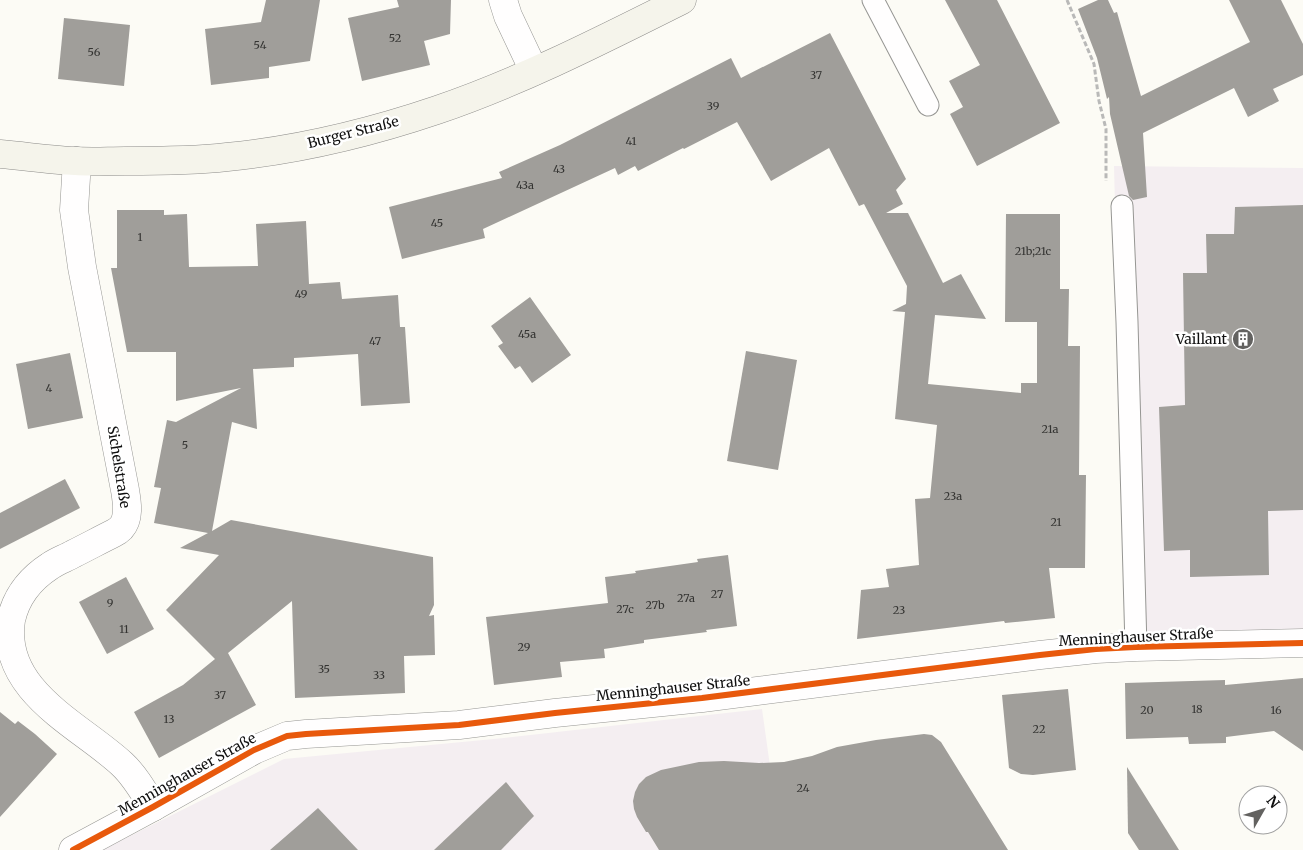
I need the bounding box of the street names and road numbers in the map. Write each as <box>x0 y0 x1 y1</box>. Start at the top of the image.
street label: Burger Straße <box>306 112 400 152</box>
street label: Sichelstraße <box>104 425 134 509</box>
street label: Menninghauser Straße <box>1058 624 1214 650</box>
street label: Menninghauser Straße <box>595 671 751 705</box>
street label: Menninghauser Straße <box>115 729 259 819</box>

